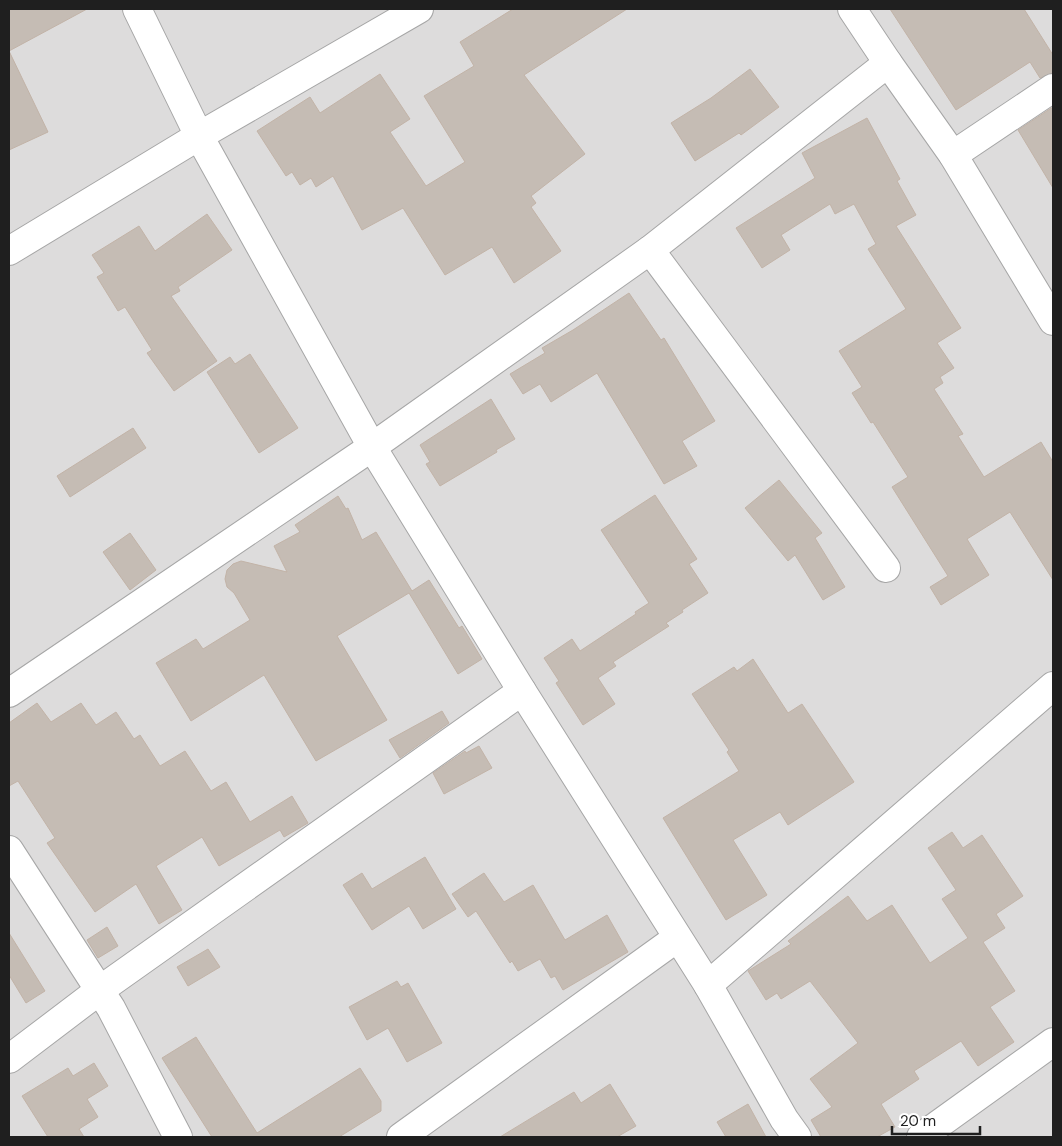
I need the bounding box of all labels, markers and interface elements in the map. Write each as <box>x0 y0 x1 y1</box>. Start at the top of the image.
scale bar <box>892 1104 980 1136</box>
text: 20 m <box>900 1111 936 1131</box>

